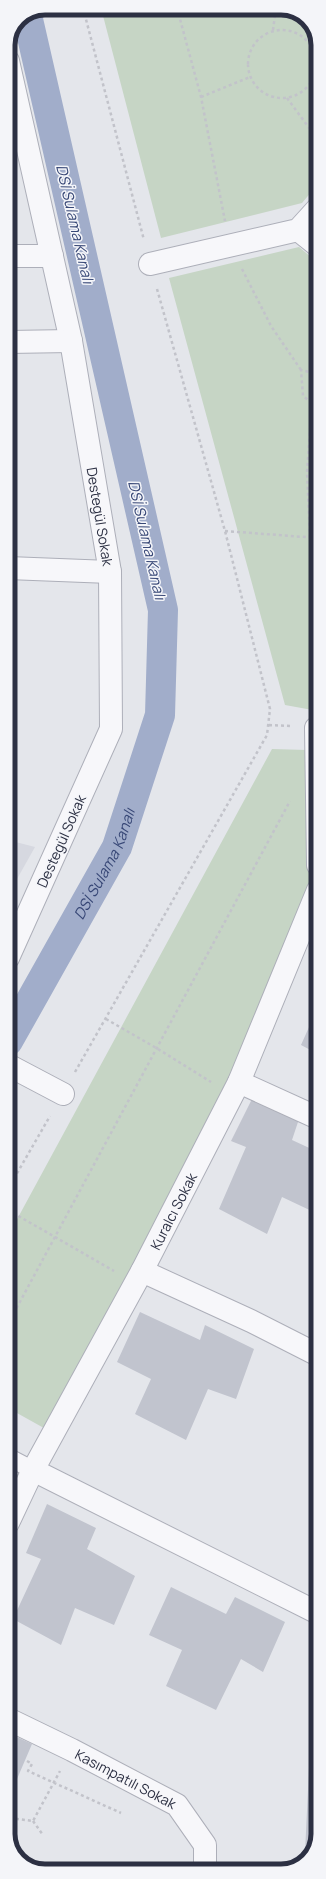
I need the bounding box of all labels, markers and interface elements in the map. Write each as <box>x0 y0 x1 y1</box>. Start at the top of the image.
water label: DSİ Sulama Kanalı <box>51 163 99 287</box>
street label: Destegül Sokak <box>83 466 118 568</box>
water label: DSİ Sulama Kanalı <box>123 479 171 603</box>
street label: Destegül Sokak <box>32 791 90 890</box>
water label: DSİ Sulama Kanalı <box>68 804 140 923</box>
street label: Kuralcı Sokak <box>145 1168 201 1253</box>
street label: Kasımpatılı Sokak <box>72 1744 181 1813</box>

